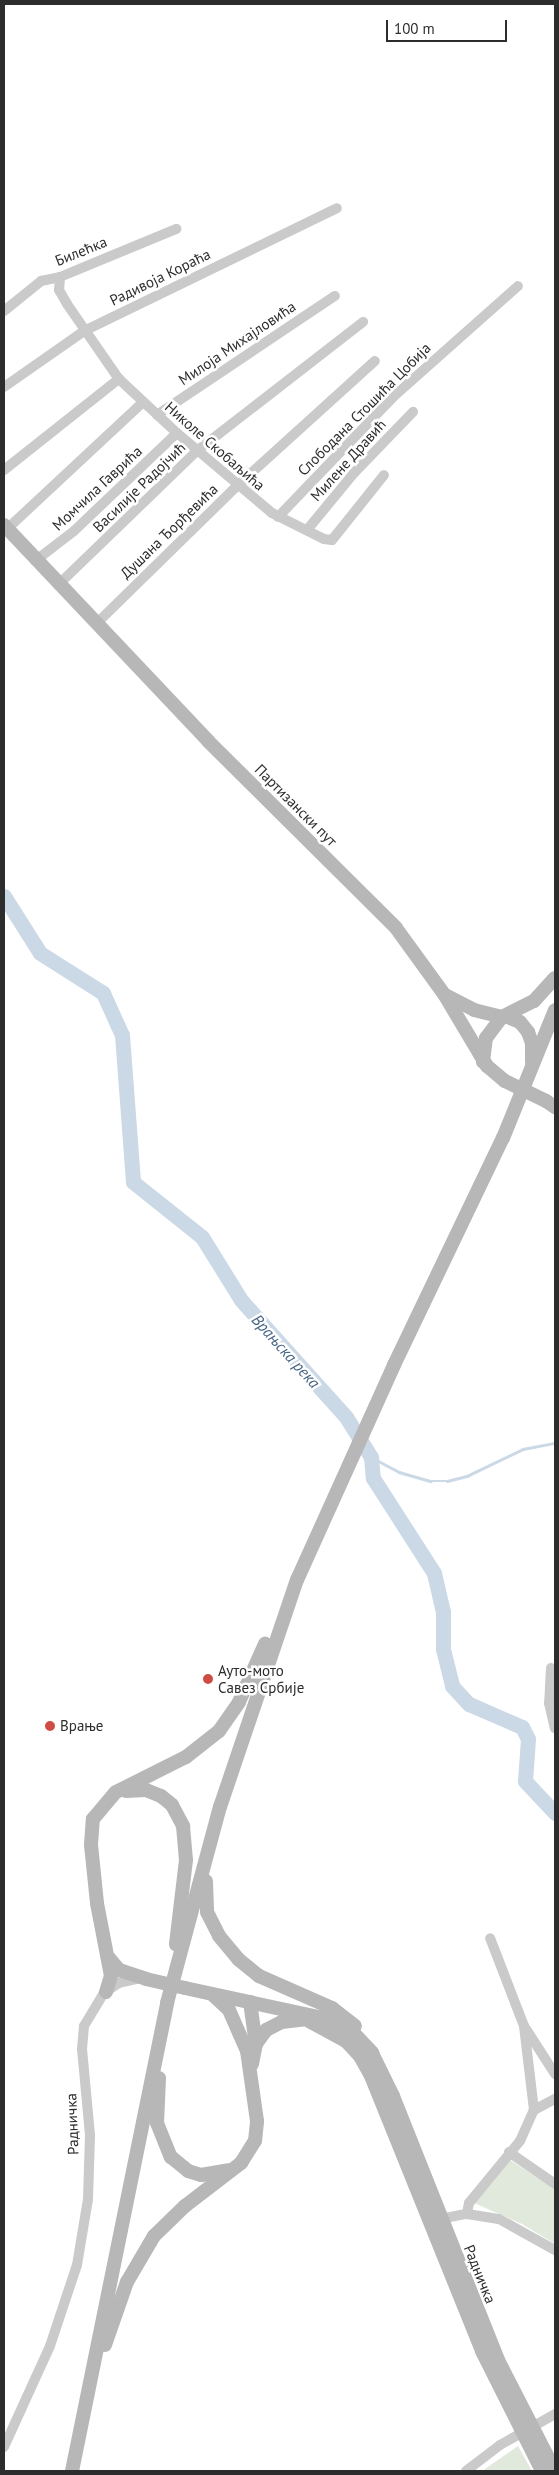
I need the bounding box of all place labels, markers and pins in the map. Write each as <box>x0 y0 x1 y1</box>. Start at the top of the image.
place label: Ауто-мото Савез Србије <box>218 1661 304 1696</box>
marker: Ауто-мото Савез Србије <box>202 1673 214 1685</box>
place label: Врање <box>60 1717 103 1735</box>
marker: Врање <box>44 1720 56 1732</box>

